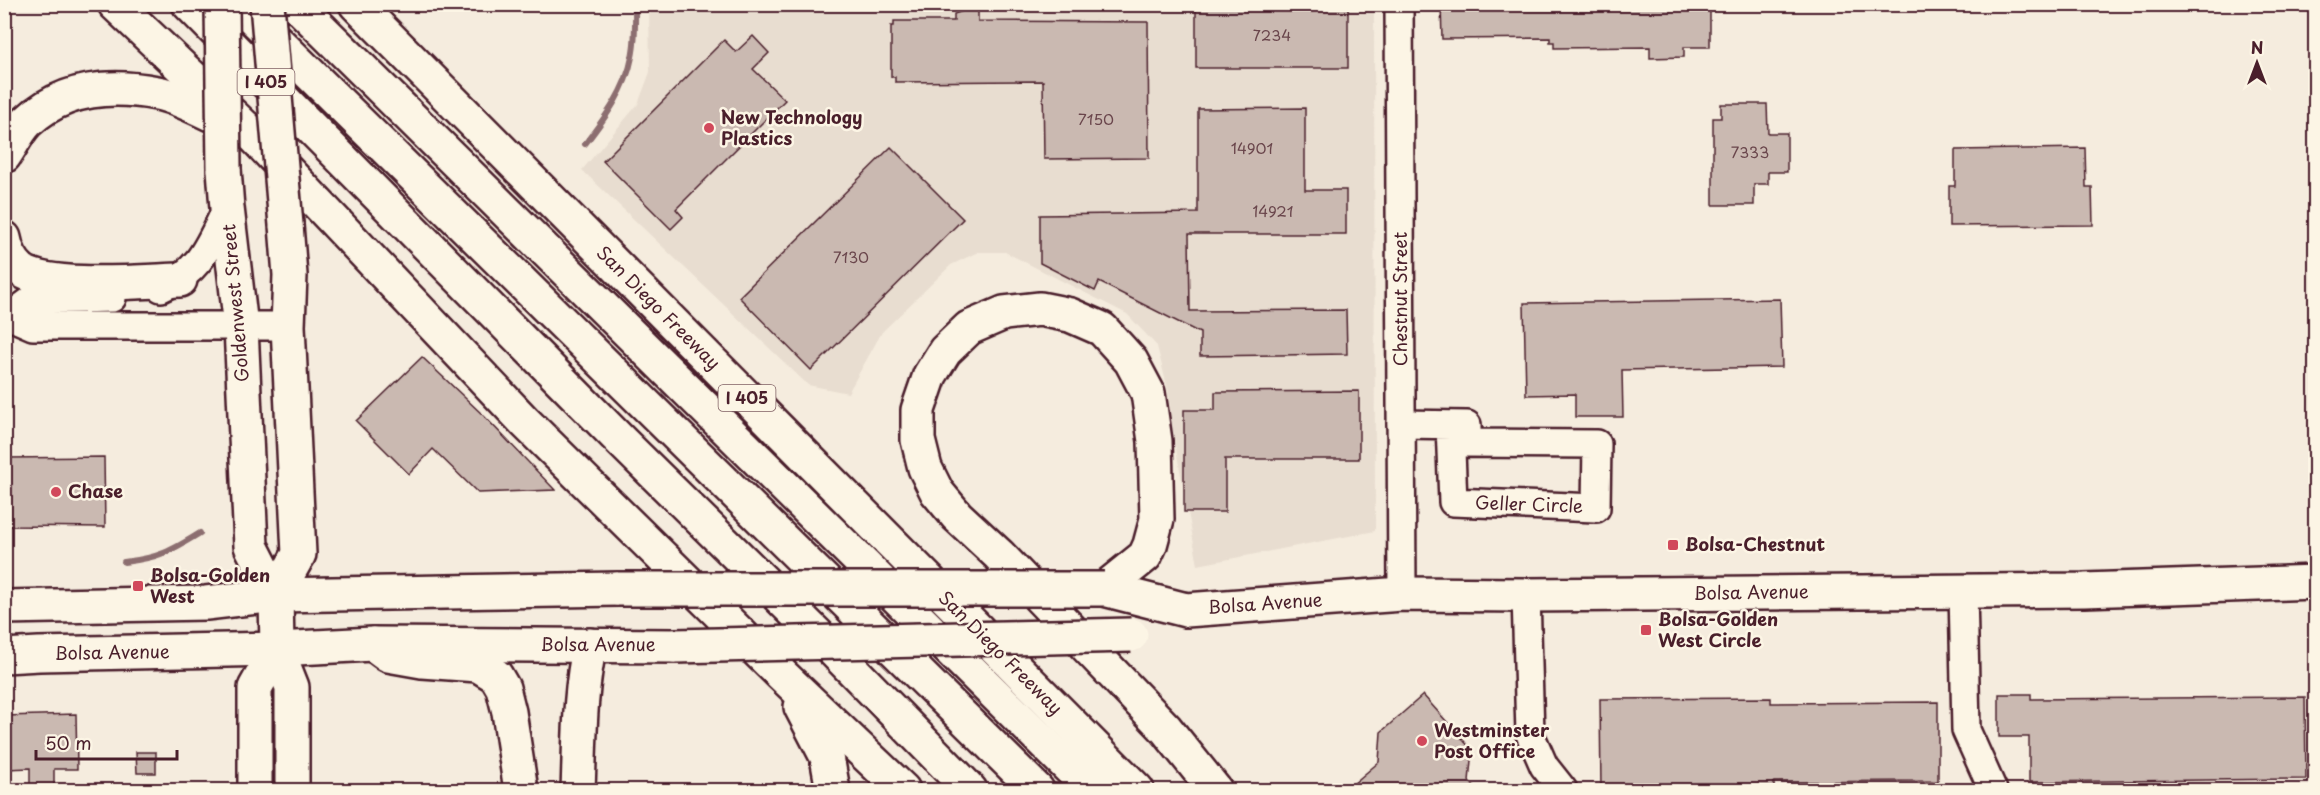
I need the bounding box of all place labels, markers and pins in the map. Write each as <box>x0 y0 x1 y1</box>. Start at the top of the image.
place label: New Technology Plastics <box>721 103 862 151</box>
marker: New Technology Plastics <box>702 121 716 135</box>
place label: Chase <box>68 477 123 504</box>
marker: Chase <box>49 485 63 499</box>
place label: Bolsa-Chestnut <box>1685 530 1826 557</box>
marker: Bolsa-Chestnut <box>1666 538 1680 552</box>
place label: Bolsa-Golden West <box>150 561 270 609</box>
marker: Bolsa-Golden West <box>131 579 145 593</box>
place label: Bolsa-Golden West Circle <box>1658 605 1778 653</box>
marker: Bolsa-Golden West Circle <box>1639 623 1653 637</box>
place label: Westminster Post Office <box>1434 716 1550 764</box>
marker: Westminster Post Office <box>1415 734 1429 748</box>

